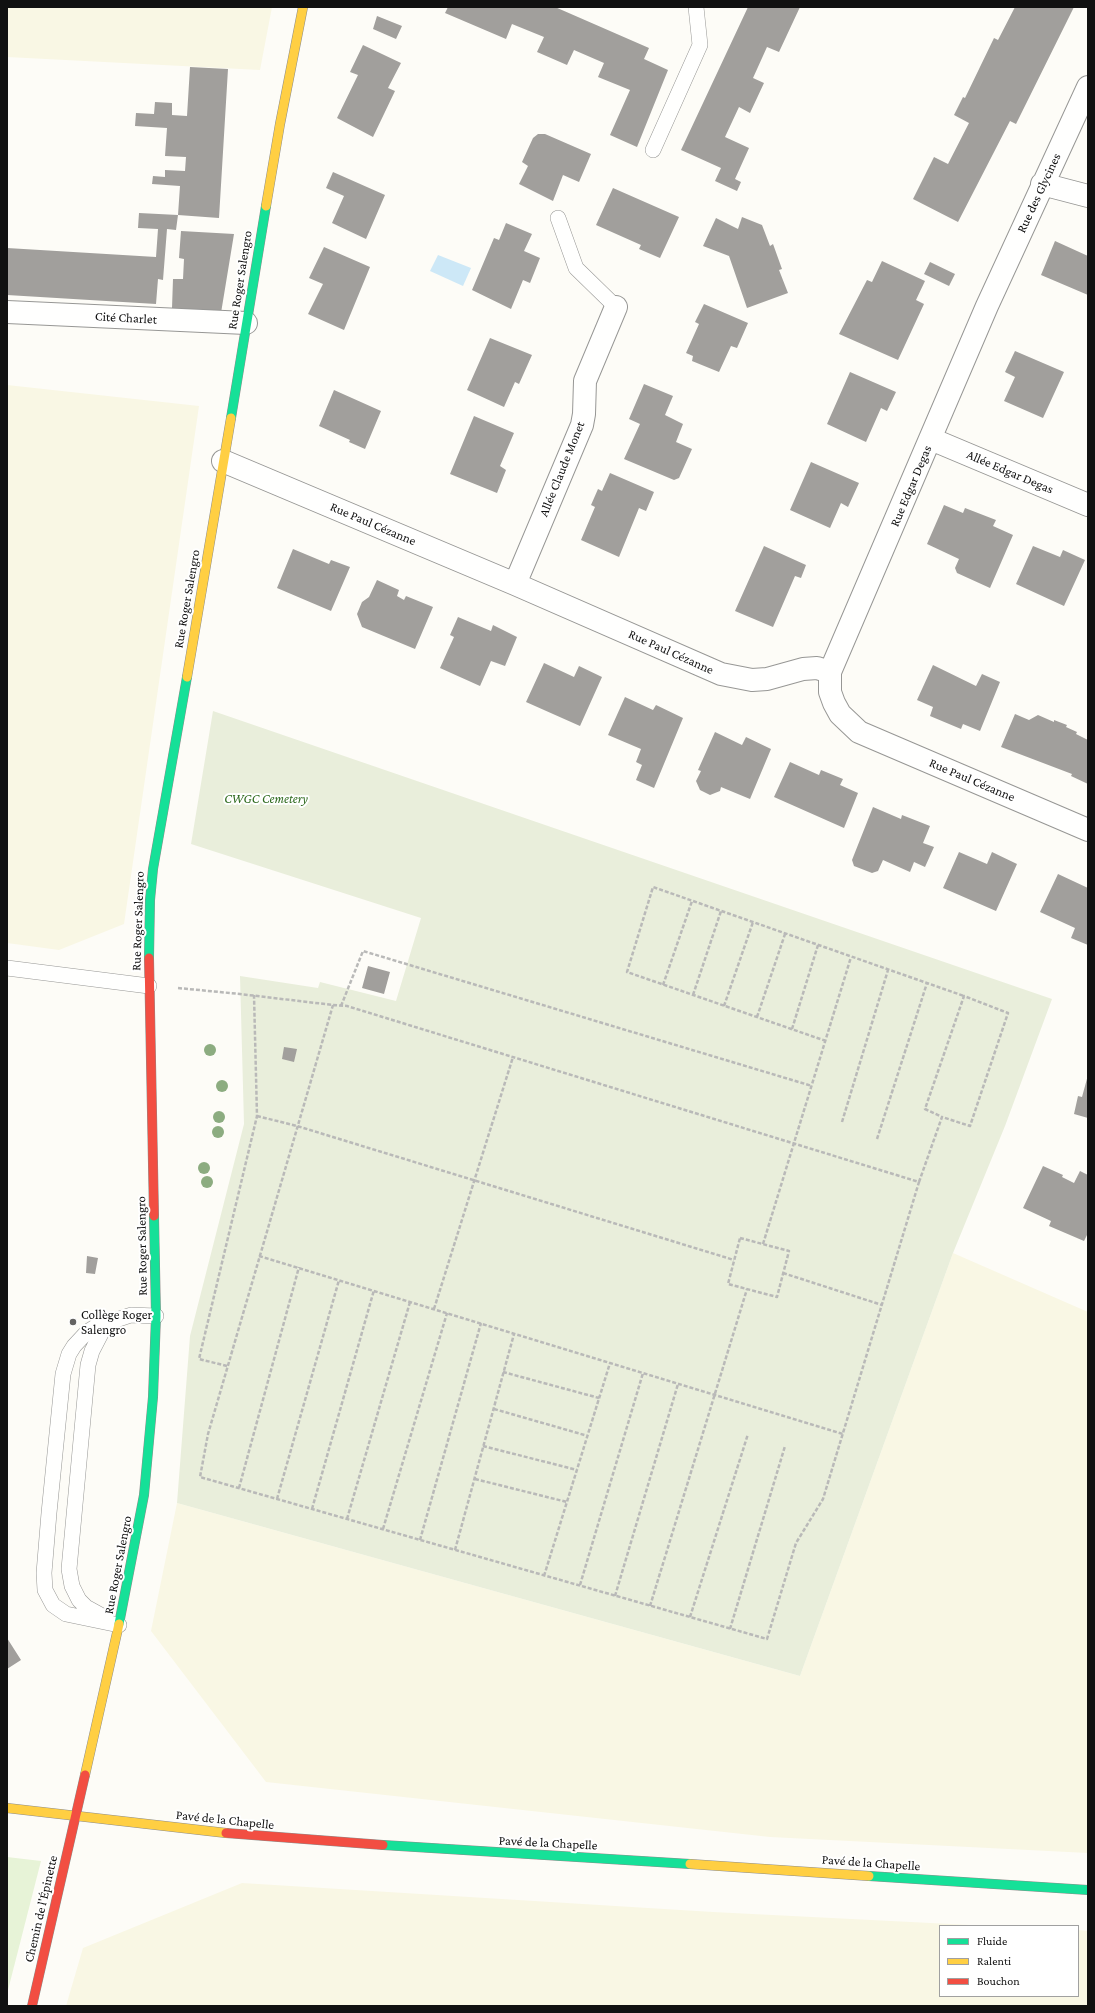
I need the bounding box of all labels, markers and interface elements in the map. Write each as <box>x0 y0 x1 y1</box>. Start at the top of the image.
street label: Rue des Glycines <box>1014 151 1064 235</box>
street label: Rue Roger Salengro <box>224 229 256 331</box>
street label: Cité Charlet <box>95 309 157 327</box>
street label: Allée Claude Monet <box>536 419 588 519</box>
street label: Rue Edgar Degas <box>887 443 935 529</box>
street label: Allée Edgar Degas <box>964 447 1056 497</box>
street label: Rue Paul Cézanne <box>328 499 418 549</box>
street label: Rue Roger Salengro <box>171 548 203 650</box>
street label: Rue Paul Cézanne <box>626 626 716 678</box>
street label: Rue Paul Cézanne <box>927 755 1017 805</box>
park label: CWGC Cemetery <box>224 791 308 807</box>
street label: Rue Roger Salengro <box>128 871 148 971</box>
street label: Rue Roger Salengro <box>133 1196 151 1296</box>
place label: Collège Roger Salengro <box>81 1307 152 1338</box>
marker: Collège Roger Salengro <box>68 1317 78 1327</box>
street label: Rue Roger Salengro <box>101 1514 135 1616</box>
street label: Pavé de la Chapelle <box>175 1807 275 1833</box>
street label: Pavé de la Chapelle <box>498 1833 598 1853</box>
street label: Pavé de la Chapelle <box>821 1852 921 1874</box>
street label: Chemin de l'Épinette <box>21 1854 61 1964</box>
legend <box>939 1925 1079 1997</box>
text: Fluide <box>977 1934 1007 1948</box>
text: Ralenti <box>977 1954 1011 1968</box>
text: Bouchon <box>977 1974 1020 1988</box>

